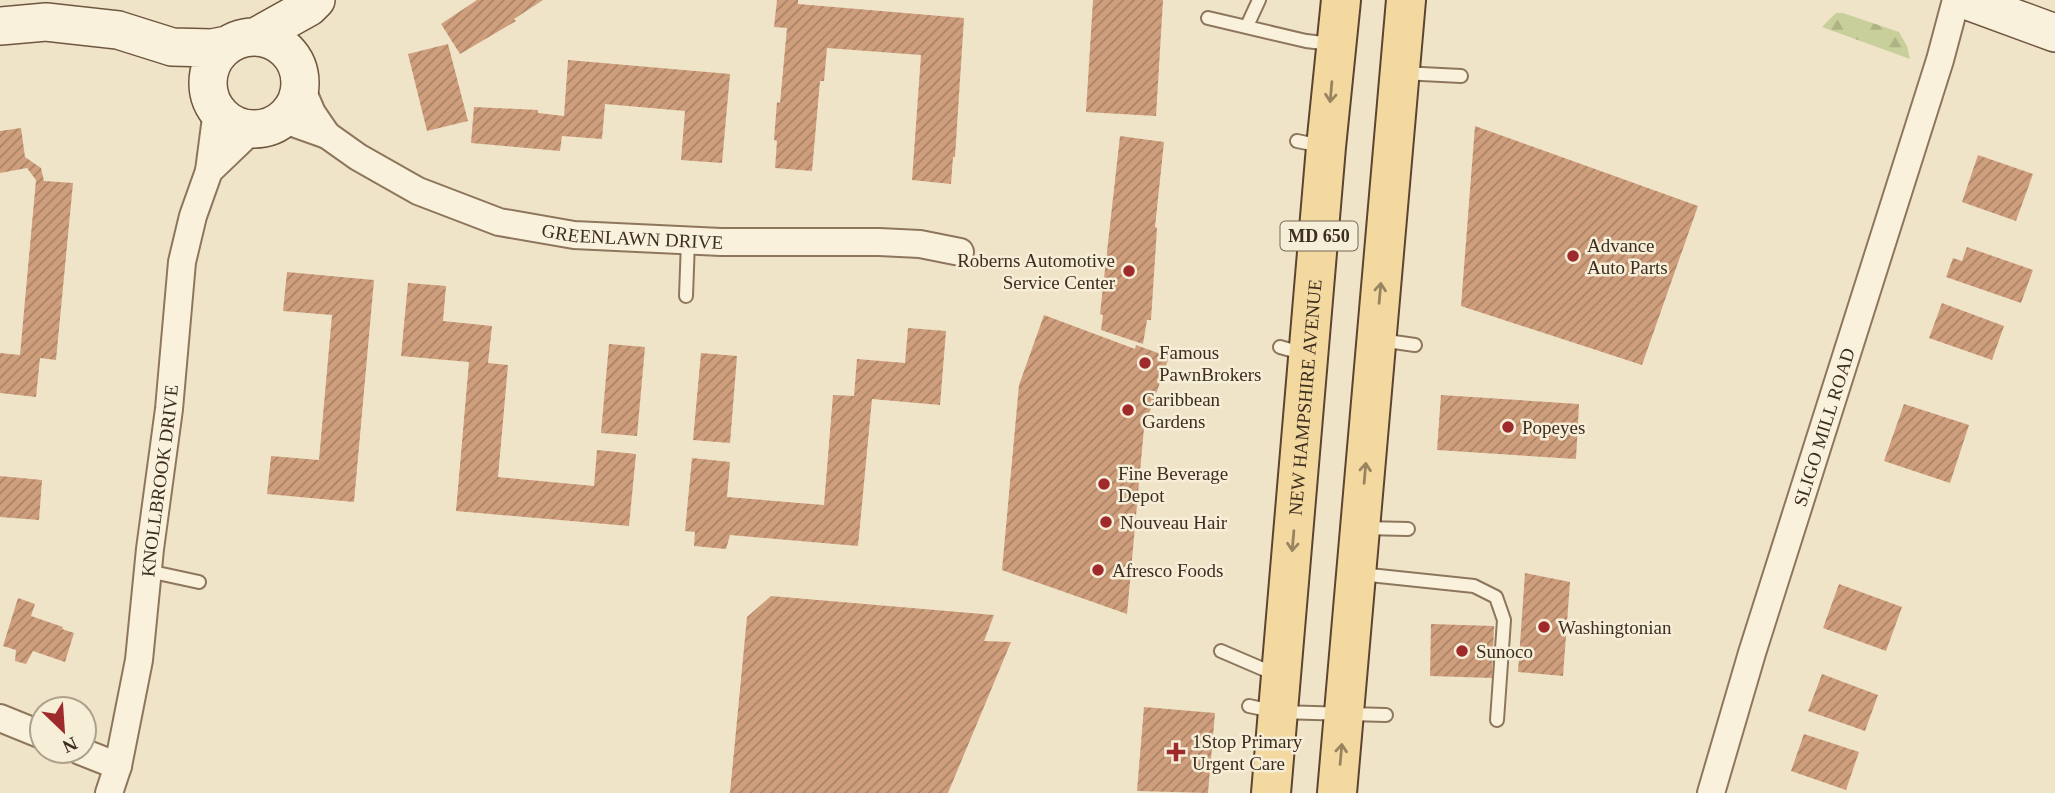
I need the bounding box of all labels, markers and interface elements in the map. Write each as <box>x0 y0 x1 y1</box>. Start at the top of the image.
one-way arrow <box>1325 80 1338 103</box>
street label: GREENLAWN DRIVE <box>540 220 724 253</box>
road number: MD 650 <box>1280 222 1358 250</box>
place label: Advance Auto Parts <box>1587 235 1668 278</box>
marker: Advance Auto Parts <box>1565 248 1581 264</box>
place label: Roberns Automotive Service Center <box>957 250 1116 293</box>
marker: Roberns Automotive Service Center <box>1121 263 1137 279</box>
street label: NEW HAMPSHIRE AVENUE <box>1285 279 1326 516</box>
one-way arrow <box>1374 282 1387 305</box>
place label: Famous PawnBrokers <box>1159 342 1261 385</box>
street label: SLIGO MILL ROAD <box>1789 345 1859 509</box>
marker: Famous PawnBrokers <box>1137 355 1153 371</box>
street label: KNOLLBROOK DRIVE <box>137 384 182 578</box>
place label: Caribbean Gardens <box>1142 389 1221 432</box>
marker: Caribbean Gardens <box>1120 402 1136 418</box>
place label: Popeyes <box>1522 417 1585 438</box>
marker: Popeyes <box>1500 419 1516 435</box>
one-way arrow <box>1359 462 1372 484</box>
place label: Fine Beverage Depot <box>1118 463 1228 506</box>
marker: Fine Beverage Depot <box>1096 476 1112 492</box>
place label: Nouveau Hair <box>1120 512 1228 533</box>
marker: Nouveau Hair <box>1098 514 1114 530</box>
one-way arrow <box>1286 529 1299 552</box>
place label: Afresco Foods <box>1112 560 1223 581</box>
marker: Afresco Foods <box>1090 562 1106 578</box>
place label: Washingtonian <box>1558 617 1672 638</box>
marker: Washingtonian <box>1536 619 1552 635</box>
place label: Sunoco <box>1476 641 1533 662</box>
marker: Sunoco <box>1454 643 1470 659</box>
north arrow <box>28 695 98 765</box>
place label: 1Stop Primary Urgent Care <box>1192 731 1303 774</box>
text: N <box>59 733 81 757</box>
marker: 1Stop Primary Urgent Care <box>1166 742 1186 762</box>
one-way arrow <box>1335 743 1348 766</box>

